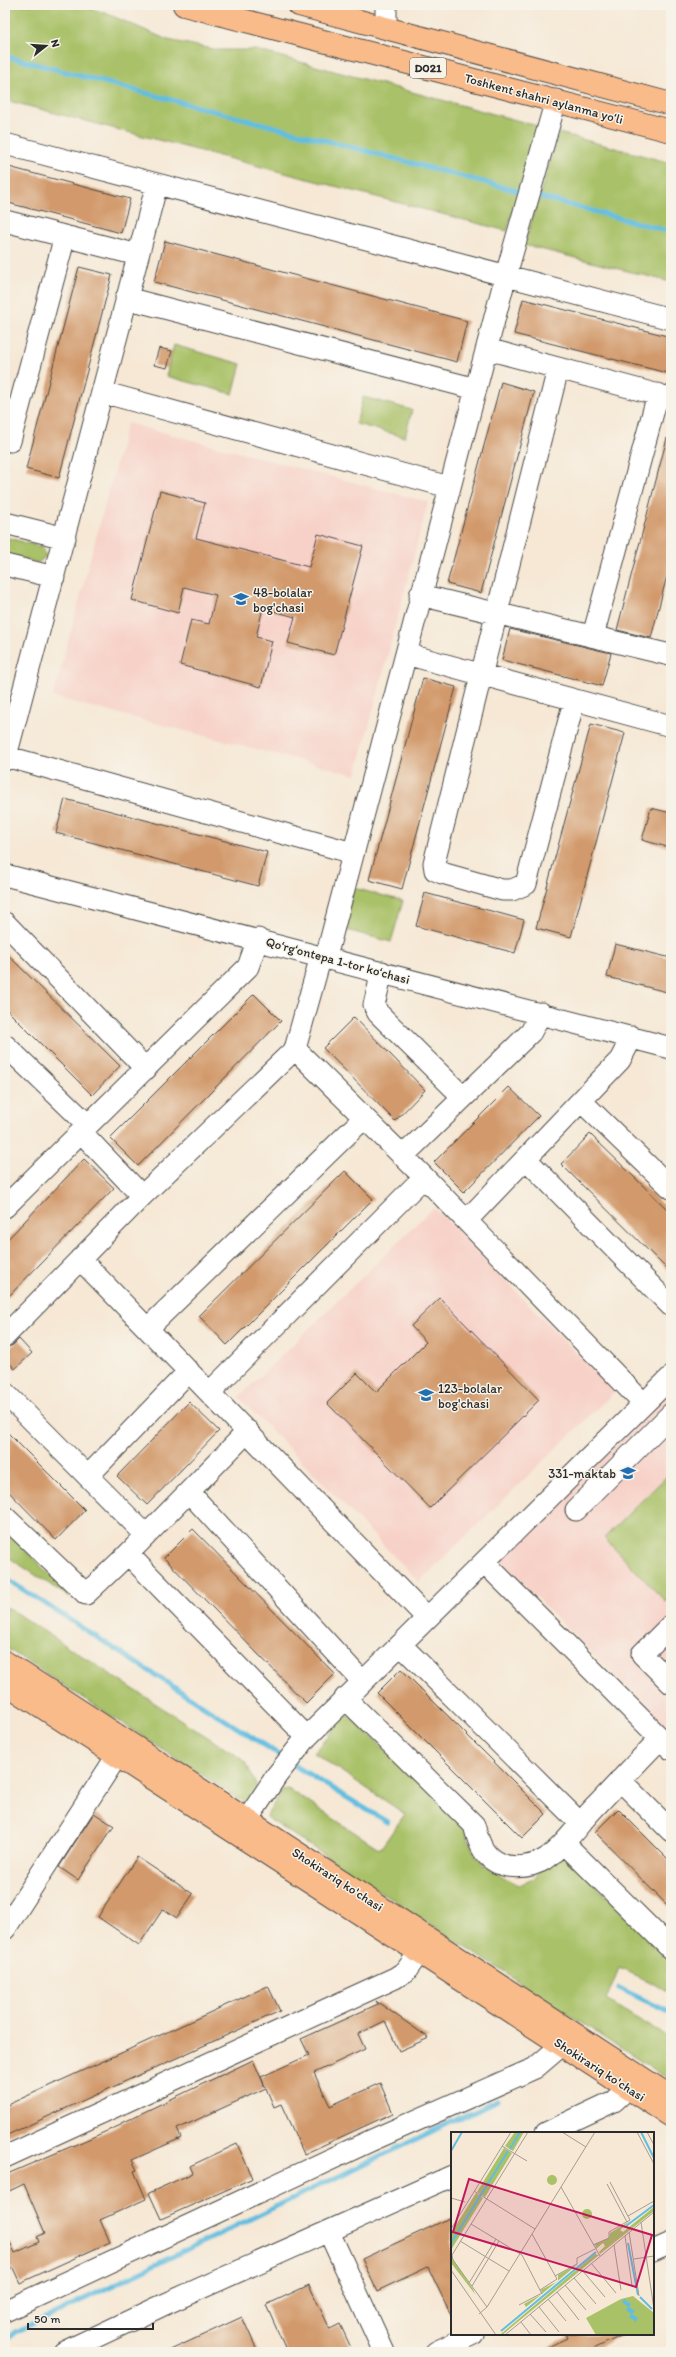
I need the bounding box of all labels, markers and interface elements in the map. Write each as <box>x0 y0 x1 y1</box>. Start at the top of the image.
north arrow <box>26 26 66 66</box>
text: N <box>48 38 62 49</box>
road number: D021 <box>410 58 446 78</box>
street label: Toshkent shahri aylanma yoʻli <box>463 70 625 127</box>
place label: 48-bolalar bog'chasi <box>253 585 313 615</box>
school or university icon: 48-bolalar bog'chasi <box>232 590 250 608</box>
street label: Qoʻrgʻontepa 1-tor koʻchasi <box>264 934 411 987</box>
place label: 123-bolalar bog'chasi <box>438 1381 503 1411</box>
school or university icon: 123-bolalar bog'chasi <box>417 1386 435 1404</box>
school or university icon: 331-maktab <box>619 1464 637 1482</box>
place label: 331-maktab <box>548 1466 616 1481</box>
street label: Shokirariq ko'chasi <box>289 1844 386 1914</box>
street label: Shokirariq ko'chasi <box>551 2034 648 2104</box>
inset map <box>451 2132 654 2335</box>
scale bar <box>28 2305 153 2331</box>
text: 50 m <box>34 2312 60 2326</box>

